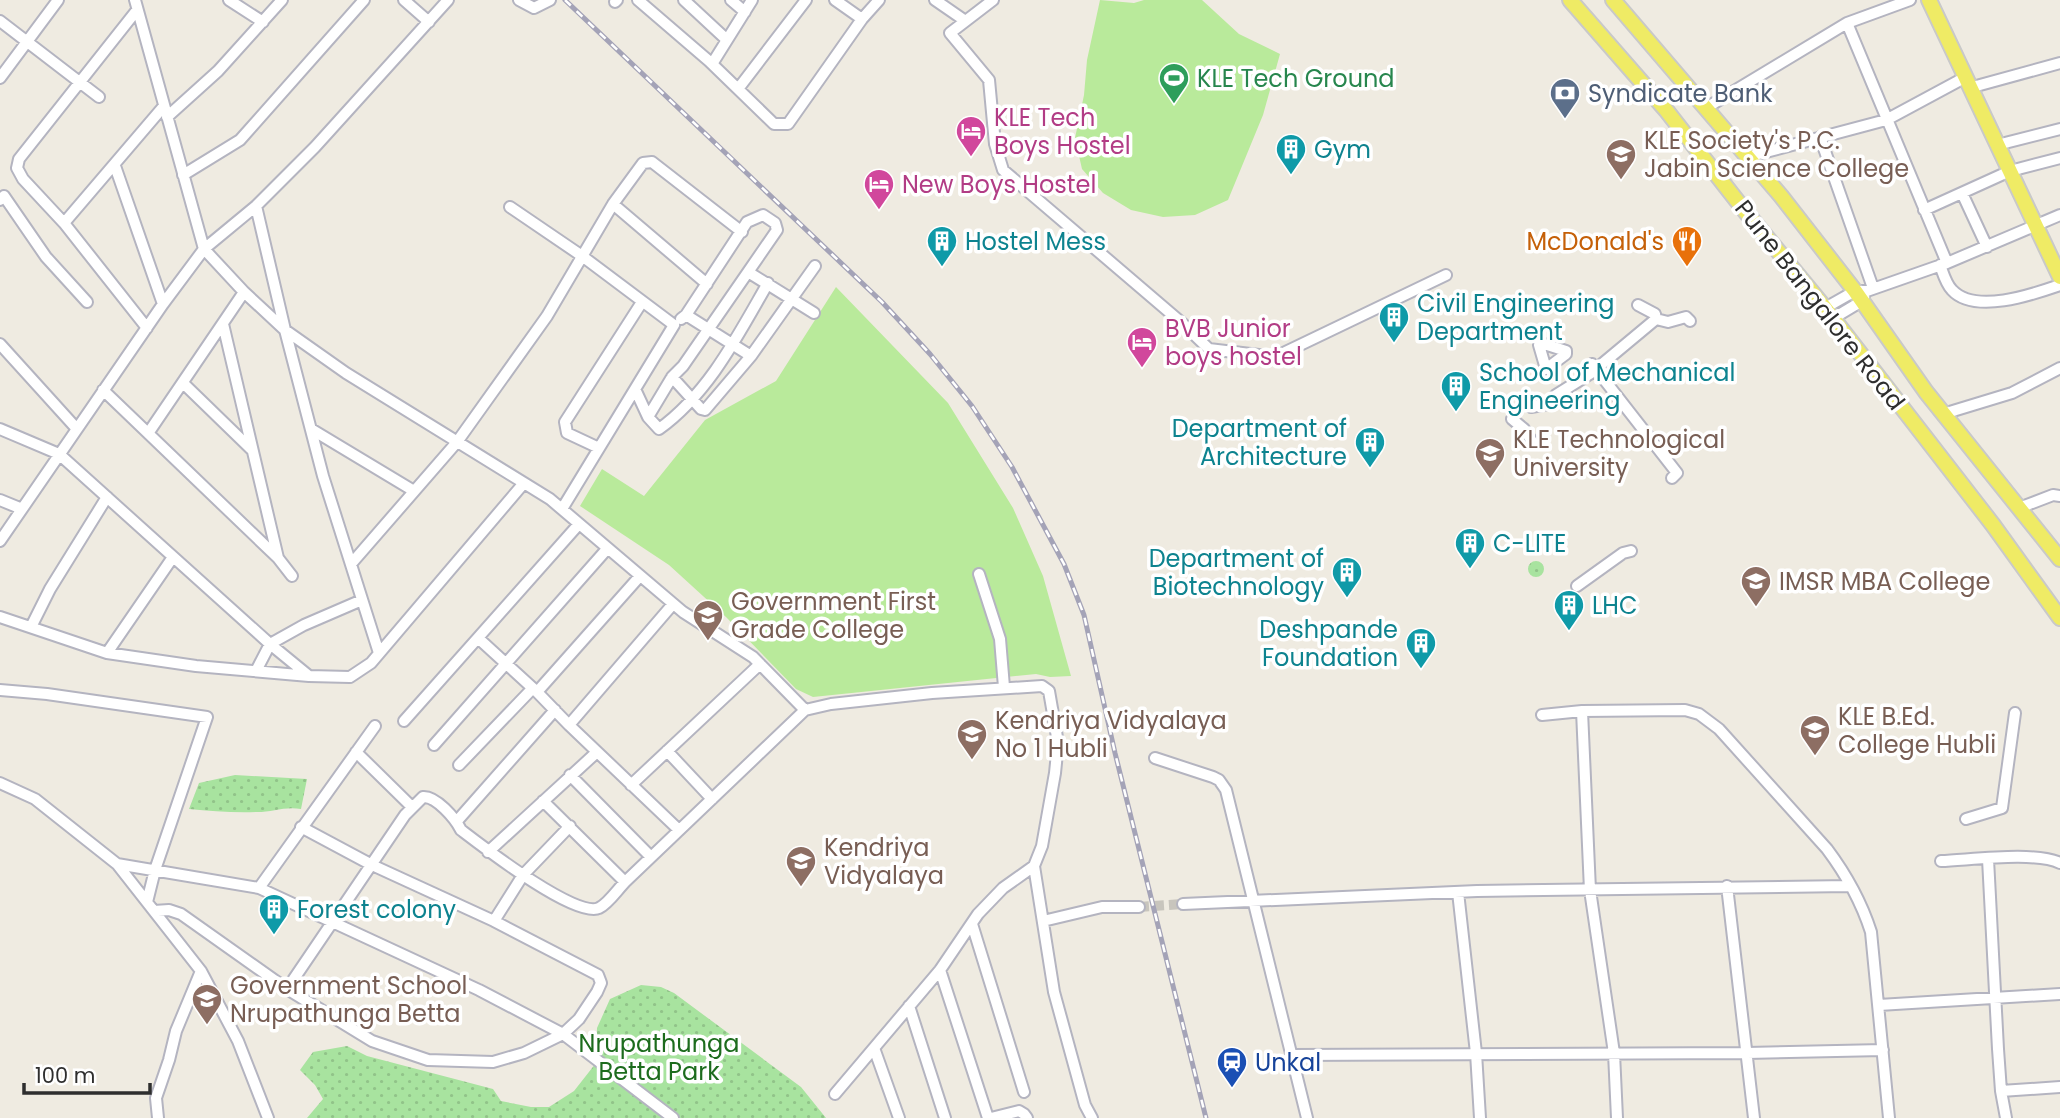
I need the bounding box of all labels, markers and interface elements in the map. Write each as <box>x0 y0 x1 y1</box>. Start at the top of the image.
sports icon: KLE Tech Ground <box>1157 61 1191 105</box>
place label: KLE Tech Ground <box>1197 62 1395 95</box>
bank icon: Syndicate Bank <box>1548 76 1582 120</box>
place label: Syndicate Bank <box>1588 77 1773 110</box>
place label: KLE Tech Boys Hostel <box>994 101 1131 162</box>
hotel icon: KLE Tech Boys Hostel <box>954 114 988 158</box>
place label: KLE Society's P.C. Jabin Science College <box>1644 124 1909 185</box>
building icon: Gym <box>1274 132 1308 176</box>
place label: Gym <box>1314 133 1371 166</box>
school or university icon: KLE Society's P.C. Jabin Science College <box>1604 137 1638 181</box>
hotel icon: New Boys Hostel <box>862 167 896 211</box>
place label: New Boys Hostel <box>902 168 1096 201</box>
street label: Pune Bangalore Road <box>1727 193 1913 417</box>
building icon: Hostel Mess <box>925 224 959 268</box>
restaurant icon: McDonald's <box>1670 224 1704 268</box>
place label: Hostel Mess <box>965 225 1106 258</box>
place label: McDonald's <box>1526 225 1664 258</box>
place label: Civil Engineering Department <box>1417 287 1614 348</box>
building icon: Civil Engineering Department <box>1377 300 1411 344</box>
place label: BVB Junior boys hostel <box>1165 312 1302 373</box>
hotel icon: BVB Junior boys hostel <box>1125 325 1159 369</box>
place label: School of Mechanical Engineering <box>1479 356 1735 417</box>
building icon: School of Mechanical Engineering <box>1439 369 1473 413</box>
place label: Department of Architecture <box>1172 412 1347 473</box>
place label: KLE Technological University <box>1513 423 1725 484</box>
building icon: Department of Architecture <box>1353 425 1387 469</box>
school or university icon: KLE Technological University <box>1473 436 1507 480</box>
building icon: C-LITE <box>1453 526 1487 570</box>
place label: C-LITE <box>1493 527 1566 560</box>
place label: Department of Biotechnology <box>1149 542 1324 603</box>
building icon: Department of Biotechnology <box>1330 555 1364 599</box>
school or university icon: IMSR MBA College <box>1739 564 1773 608</box>
place label: IMSR MBA College <box>1779 565 1990 598</box>
place label: Government First Grade College <box>731 585 936 646</box>
building icon: LHC <box>1552 588 1586 632</box>
place label: LHC <box>1592 589 1638 622</box>
school or university icon: Government First Grade College <box>691 598 725 642</box>
place label: Deshpande Foundation <box>1259 613 1398 674</box>
building icon: Deshpande Foundation <box>1404 626 1438 670</box>
place label: KLE B.Ed. College Hubli <box>1838 700 1996 761</box>
place label: Kendriya Vidyalaya No 1 Hubli <box>995 704 1227 765</box>
school or university icon: KLE B.Ed. College Hubli <box>1798 713 1832 757</box>
school or university icon: Kendriya Vidyalaya No 1 Hubli <box>955 717 989 761</box>
place label: Kendriya Vidyalaya <box>824 831 944 892</box>
school or university icon: Kendriya Vidyalaya <box>784 844 818 888</box>
building icon: Forest colony <box>257 892 291 936</box>
place label: Forest colony <box>297 893 457 926</box>
place label: Government School Nrupathunga Betta <box>230 969 467 1030</box>
school or university icon: Government School Nrupathunga Betta <box>190 982 224 1026</box>
park label: Nrupathunga Betta Park <box>579 1027 739 1088</box>
station icon: Unkal <box>1215 1045 1249 1089</box>
place label: Unkal <box>1255 1046 1321 1079</box>
scale bar <box>24 1052 150 1096</box>
text: 100 m <box>35 1061 95 1090</box>

